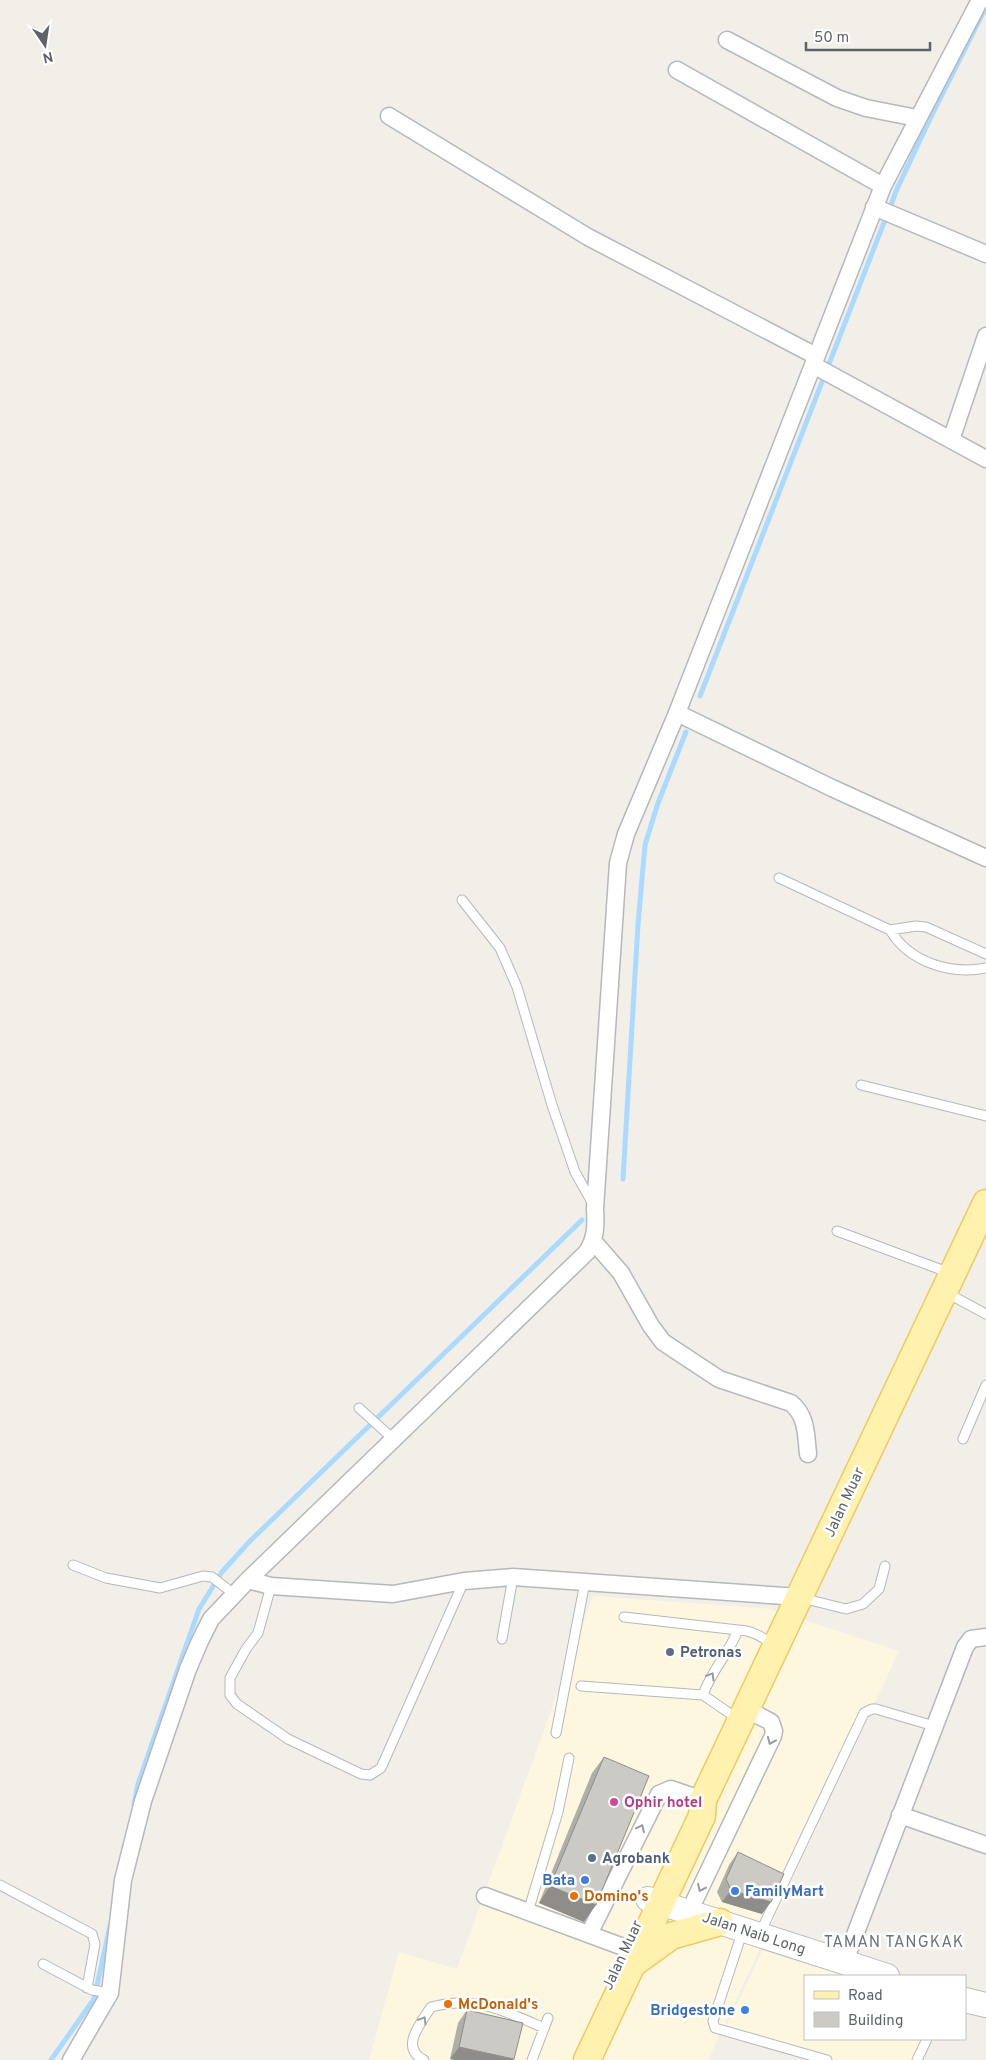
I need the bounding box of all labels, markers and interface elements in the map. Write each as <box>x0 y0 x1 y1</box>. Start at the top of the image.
north arrow <box>20 20 70 70</box>
scale bar <box>806 20 930 52</box>
text: 50 m <box>814 29 849 48</box>
text: N <box>41 47 54 66</box>
street label: Jalan Muar <box>821 1465 870 1540</box>
place label: Petronas <box>680 1644 742 1663</box>
marker: Petronas <box>664 1646 676 1658</box>
one-way arrow <box>705 1673 715 1682</box>
one-way arrow <box>766 1736 777 1745</box>
place label: Ophir hotel <box>624 1794 702 1813</box>
marker: Ophir hotel <box>608 1796 620 1808</box>
one-way arrow <box>635 1824 645 1833</box>
place label: Agrobank <box>602 1850 670 1869</box>
marker: Agrobank <box>586 1852 598 1864</box>
place label: Bata <box>542 1872 575 1891</box>
marker: Bata <box>579 1874 591 1886</box>
one-way arrow <box>697 1882 707 1891</box>
place label: FamilyMart <box>745 1883 824 1902</box>
marker: FamilyMart <box>729 1885 741 1897</box>
place label: Domino's <box>584 1888 649 1907</box>
marker: Domino's <box>568 1890 580 1902</box>
street label: Jalan Naib Long <box>699 1909 808 1960</box>
street label: Jalan Muar <box>599 1918 648 1993</box>
district label: TAMAN TANGKAK <box>824 1933 964 1953</box>
legend <box>804 1975 966 2040</box>
text: Road <box>848 1987 883 2006</box>
place label: McDonald's <box>458 1996 538 2015</box>
marker: McDonald's <box>442 1998 454 2010</box>
place label: Bridgestone <box>650 2002 735 2021</box>
marker: Bridgestone <box>739 2004 751 2016</box>
text: Building <box>848 2012 903 2031</box>
one-way arrow <box>417 2016 426 2025</box>

